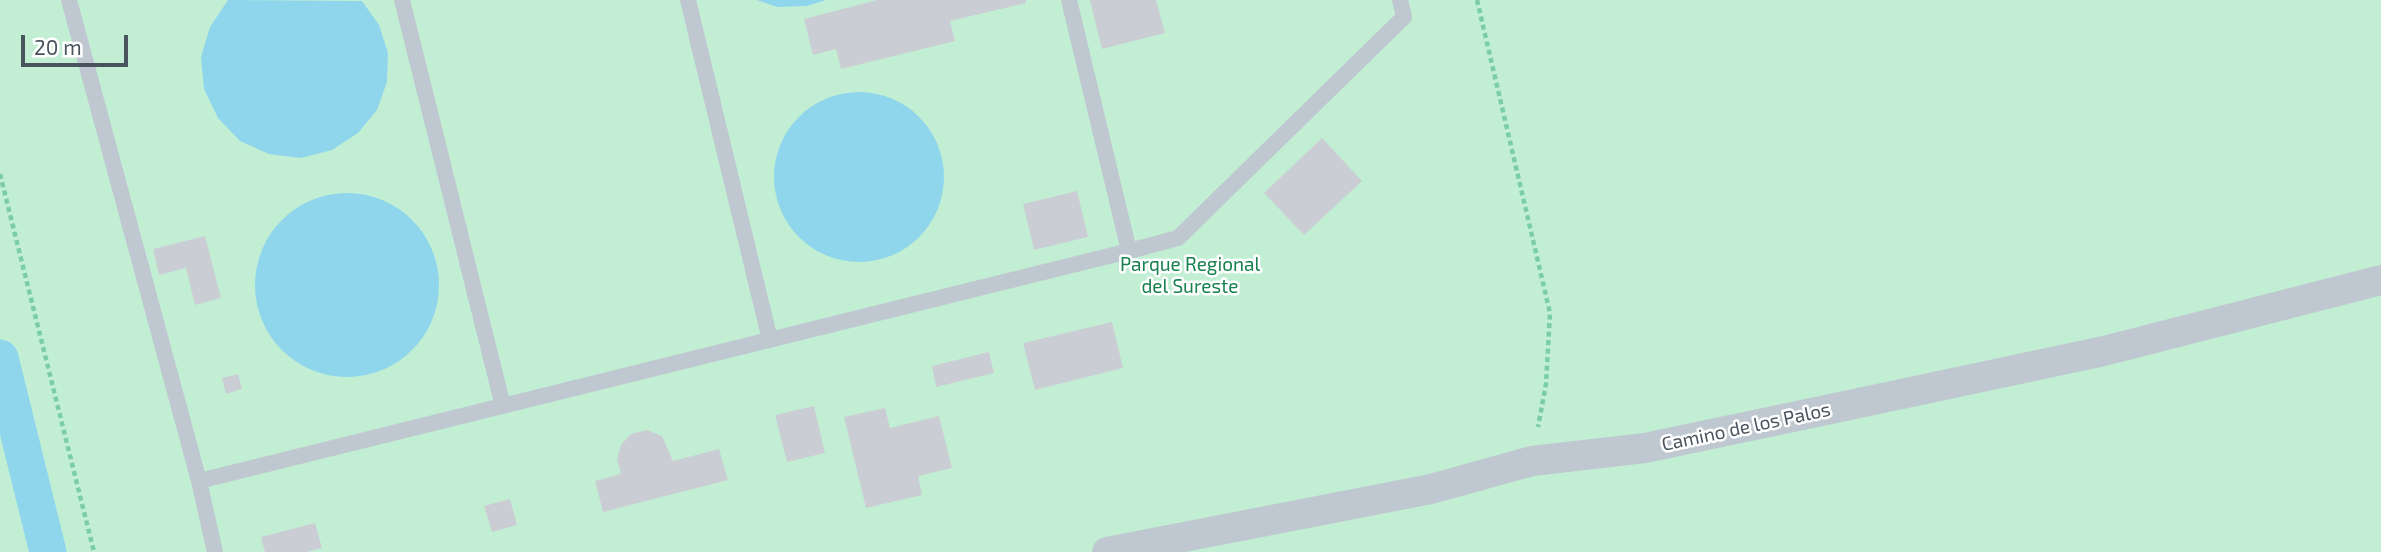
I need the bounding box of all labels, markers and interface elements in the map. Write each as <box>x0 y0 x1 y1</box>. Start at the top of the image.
scale bar <box>24 21 131 65</box>
text: 20 m <box>34 34 82 59</box>
park label: Parque Regional del Sureste <box>1120 254 1260 298</box>
street label: Camino de los Palos <box>1660 398 1832 456</box>

